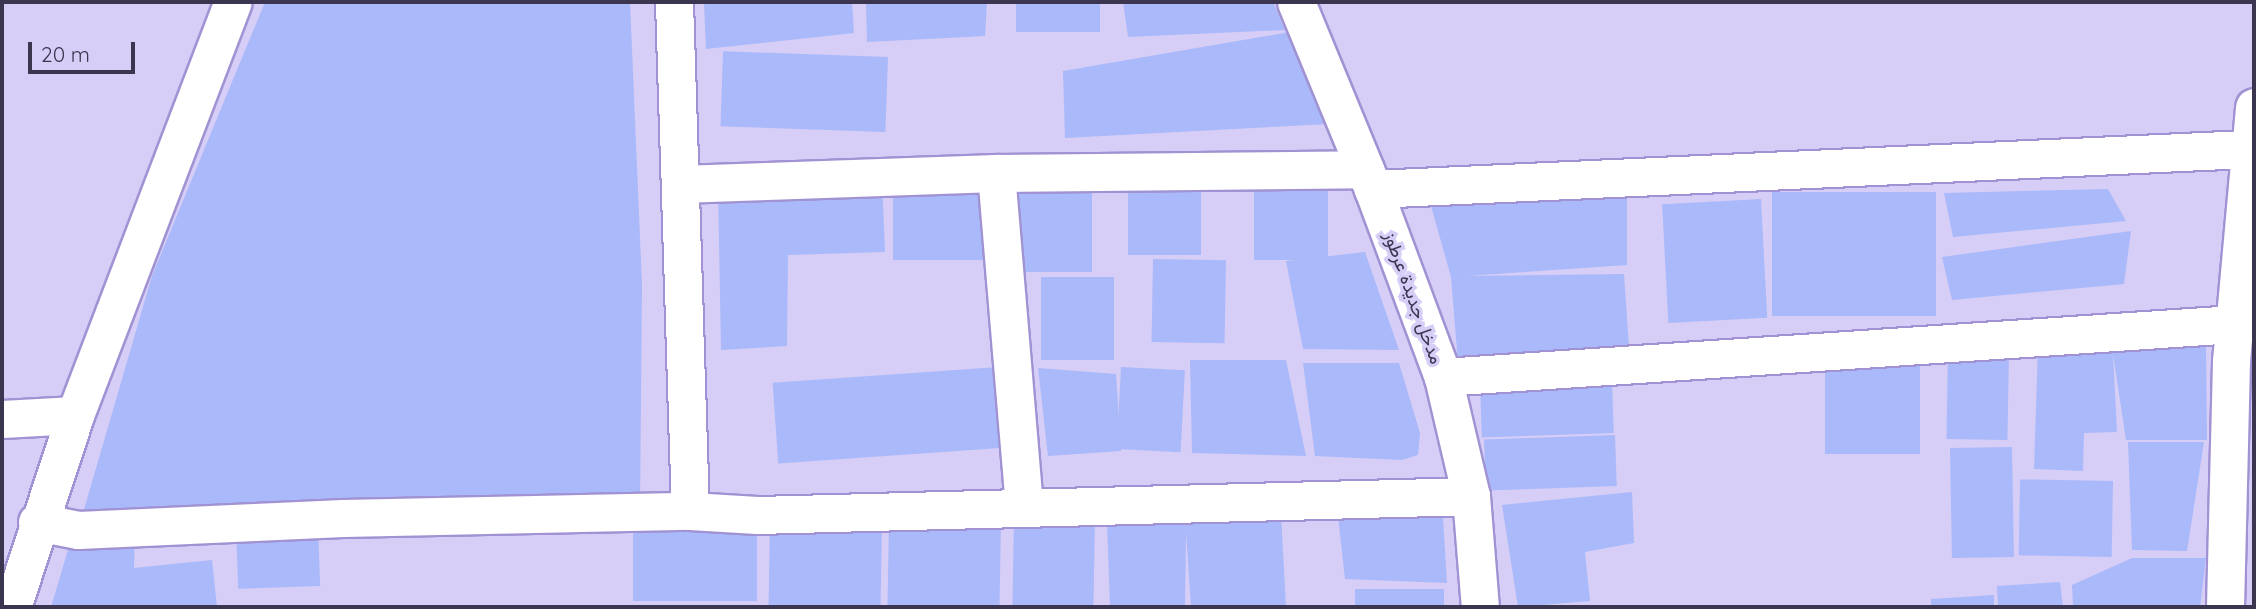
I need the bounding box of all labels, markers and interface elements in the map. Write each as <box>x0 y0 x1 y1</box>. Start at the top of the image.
scale bar <box>32 28 138 72</box>
text: 20 m <box>41 41 90 67</box>
street label: مدخل جديدة عرطوز <box>1379 229 1447 367</box>

